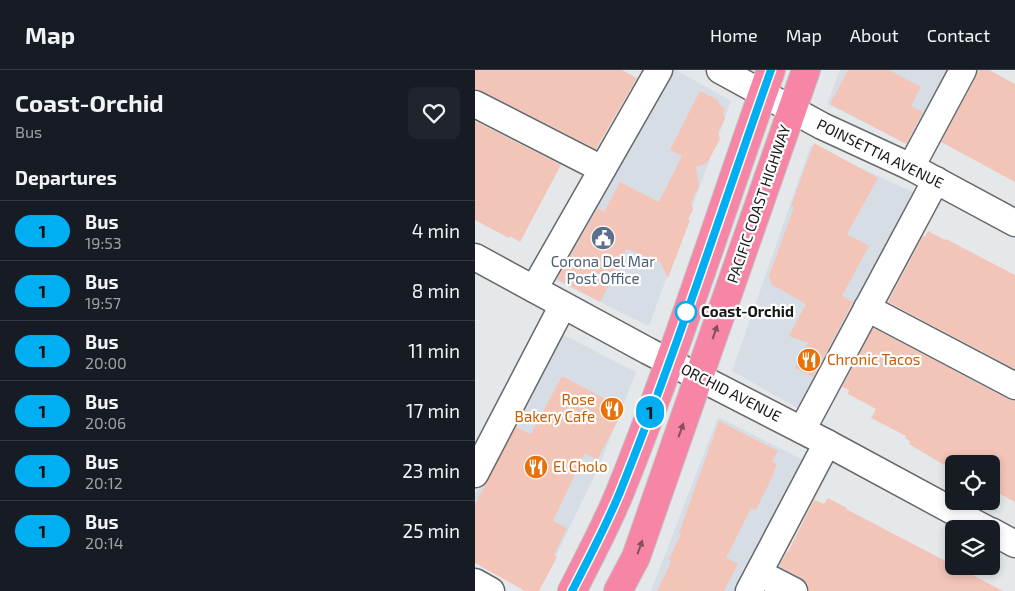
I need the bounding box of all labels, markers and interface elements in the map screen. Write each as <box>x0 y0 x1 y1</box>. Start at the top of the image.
text: Map <box>25 20 75 49</box>
text: Home <box>710 24 758 46</box>
text: Map <box>786 24 822 46</box>
text: About <box>850 24 899 46</box>
text: Contact <box>927 24 990 46</box>
button: heart <box>408 87 460 139</box>
text: Coast-Orchid <box>15 88 164 117</box>
street label: POINSETTIA AVENUE <box>814 115 947 192</box>
text: Bus <box>15 122 42 141</box>
street label: PACIFIC COAST HIGHWAY <box>722 122 794 285</box>
text: Departures <box>15 166 117 189</box>
text: Bus <box>85 210 119 233</box>
text: 4 min <box>412 219 460 242</box>
text: 1 <box>39 220 46 242</box>
public building icon: Corona Del Mar Post Office <box>590 225 616 251</box>
text: 19:53 <box>85 233 122 252</box>
place label: Corona Del Mar Post Office <box>551 252 655 287</box>
text: Bus <box>85 270 119 293</box>
text: 8 min <box>412 279 460 302</box>
text: 1 <box>39 280 46 302</box>
text: 19:57 <box>85 293 121 312</box>
marker: Coast-Orchid <box>675 301 697 323</box>
place label: Coast-Orchid <box>701 302 794 320</box>
one-way arrow <box>712 324 720 339</box>
text: Bus <box>85 330 119 353</box>
text: 11 min <box>408 339 460 362</box>
text: 1 <box>39 340 46 362</box>
restaurant icon: Chronic Tacos <box>796 347 822 373</box>
place label: Chronic Tacos <box>827 350 920 368</box>
text: 20:00 <box>85 353 127 372</box>
street label: ORCHID AVENUE <box>678 359 785 425</box>
text: Bus <box>85 390 119 413</box>
place label: Rose Bakery Cafe <box>515 390 595 425</box>
restaurant icon: Rose Bakery Cafe <box>599 396 625 422</box>
line badge: 1 <box>634 396 666 428</box>
text: 17 min <box>406 399 460 422</box>
text: 1 <box>39 400 46 422</box>
text: 1 <box>646 401 654 423</box>
text: 20:06 <box>85 413 126 432</box>
one-way arrow <box>678 422 685 437</box>
text: Bus <box>85 450 119 473</box>
restaurant icon: El Cholo <box>523 454 549 480</box>
map controls <box>945 455 1000 575</box>
button: locate <box>945 455 1000 510</box>
place label: El Cholo <box>553 457 608 475</box>
text: 23 min <box>402 459 460 482</box>
text: 1 <box>39 460 46 482</box>
text: 20:12 <box>85 473 123 492</box>
text: Bus <box>85 510 119 533</box>
text: 25 min <box>403 519 460 542</box>
text: 1 <box>39 520 46 542</box>
button: layers <box>945 520 1000 575</box>
text: 20:14 <box>85 533 124 552</box>
one-way arrow <box>636 539 644 554</box>

